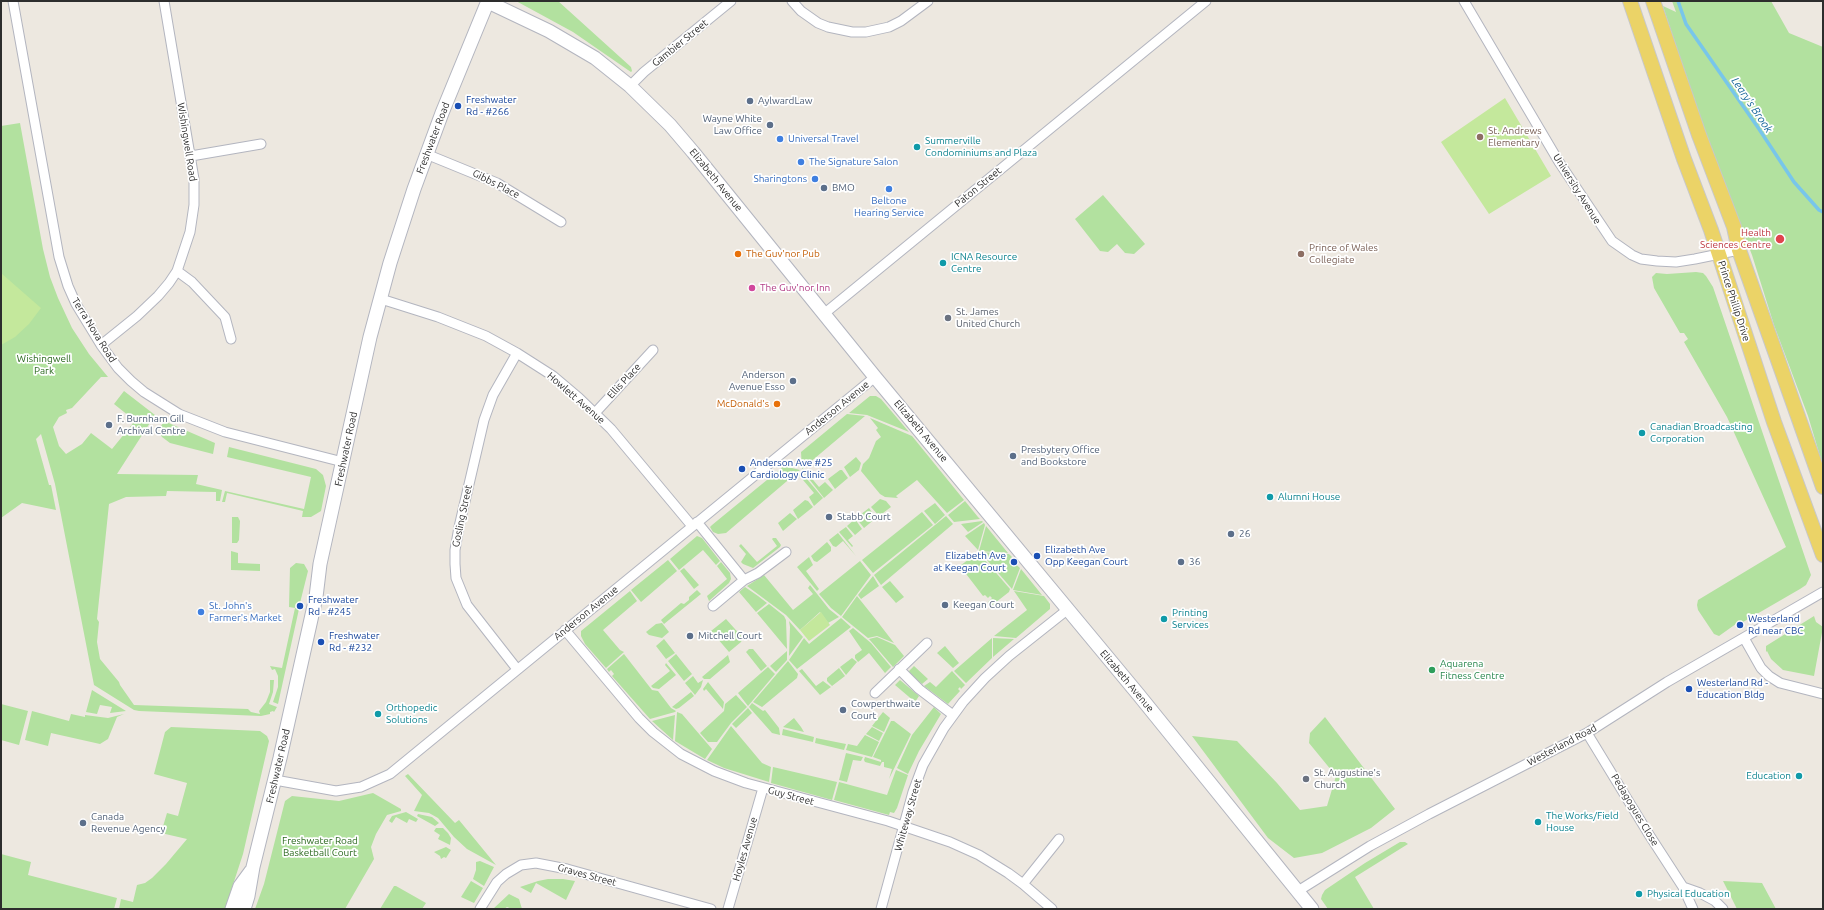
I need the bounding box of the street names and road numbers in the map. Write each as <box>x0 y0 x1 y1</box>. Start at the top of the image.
street label: Gambier Street <box>650 17 710 69</box>
street label: Freshwater Road <box>414 100 452 176</box>
street label: Wishingwell Road <box>175 102 199 182</box>
street label: Elizabeth Avenue <box>687 146 745 214</box>
street label: University Avenue <box>1551 152 1603 226</box>
street label: Paton Street <box>952 164 1004 210</box>
street label: Gibbs Place <box>470 167 522 201</box>
street label: Prince Phillip Drive <box>1715 259 1753 343</box>
street label: Terra Nova Road <box>69 295 119 365</box>
street label: Ellis Place <box>605 361 643 401</box>
street label: Howlett Avenue <box>545 370 607 426</box>
street label: Anderson Avenue <box>802 378 872 438</box>
street label: Elizabeth Avenue <box>892 398 950 464</box>
street label: Freshwater Road <box>332 411 360 487</box>
street label: Gosling Street <box>450 484 474 548</box>
street label: Anderson Avenue <box>551 583 621 643</box>
street label: Elizabeth Avenue <box>1098 648 1156 714</box>
street label: Westerland Road <box>1525 722 1599 768</box>
street label: Freshwater Road <box>264 728 292 804</box>
street label: Pedagogues Close <box>1609 772 1661 848</box>
street label: Whiteway Street <box>892 777 924 853</box>
street label: Guy Street <box>767 784 815 808</box>
street label: Hoyles Avenue <box>730 816 760 882</box>
street label: Graves Street <box>556 861 618 889</box>

